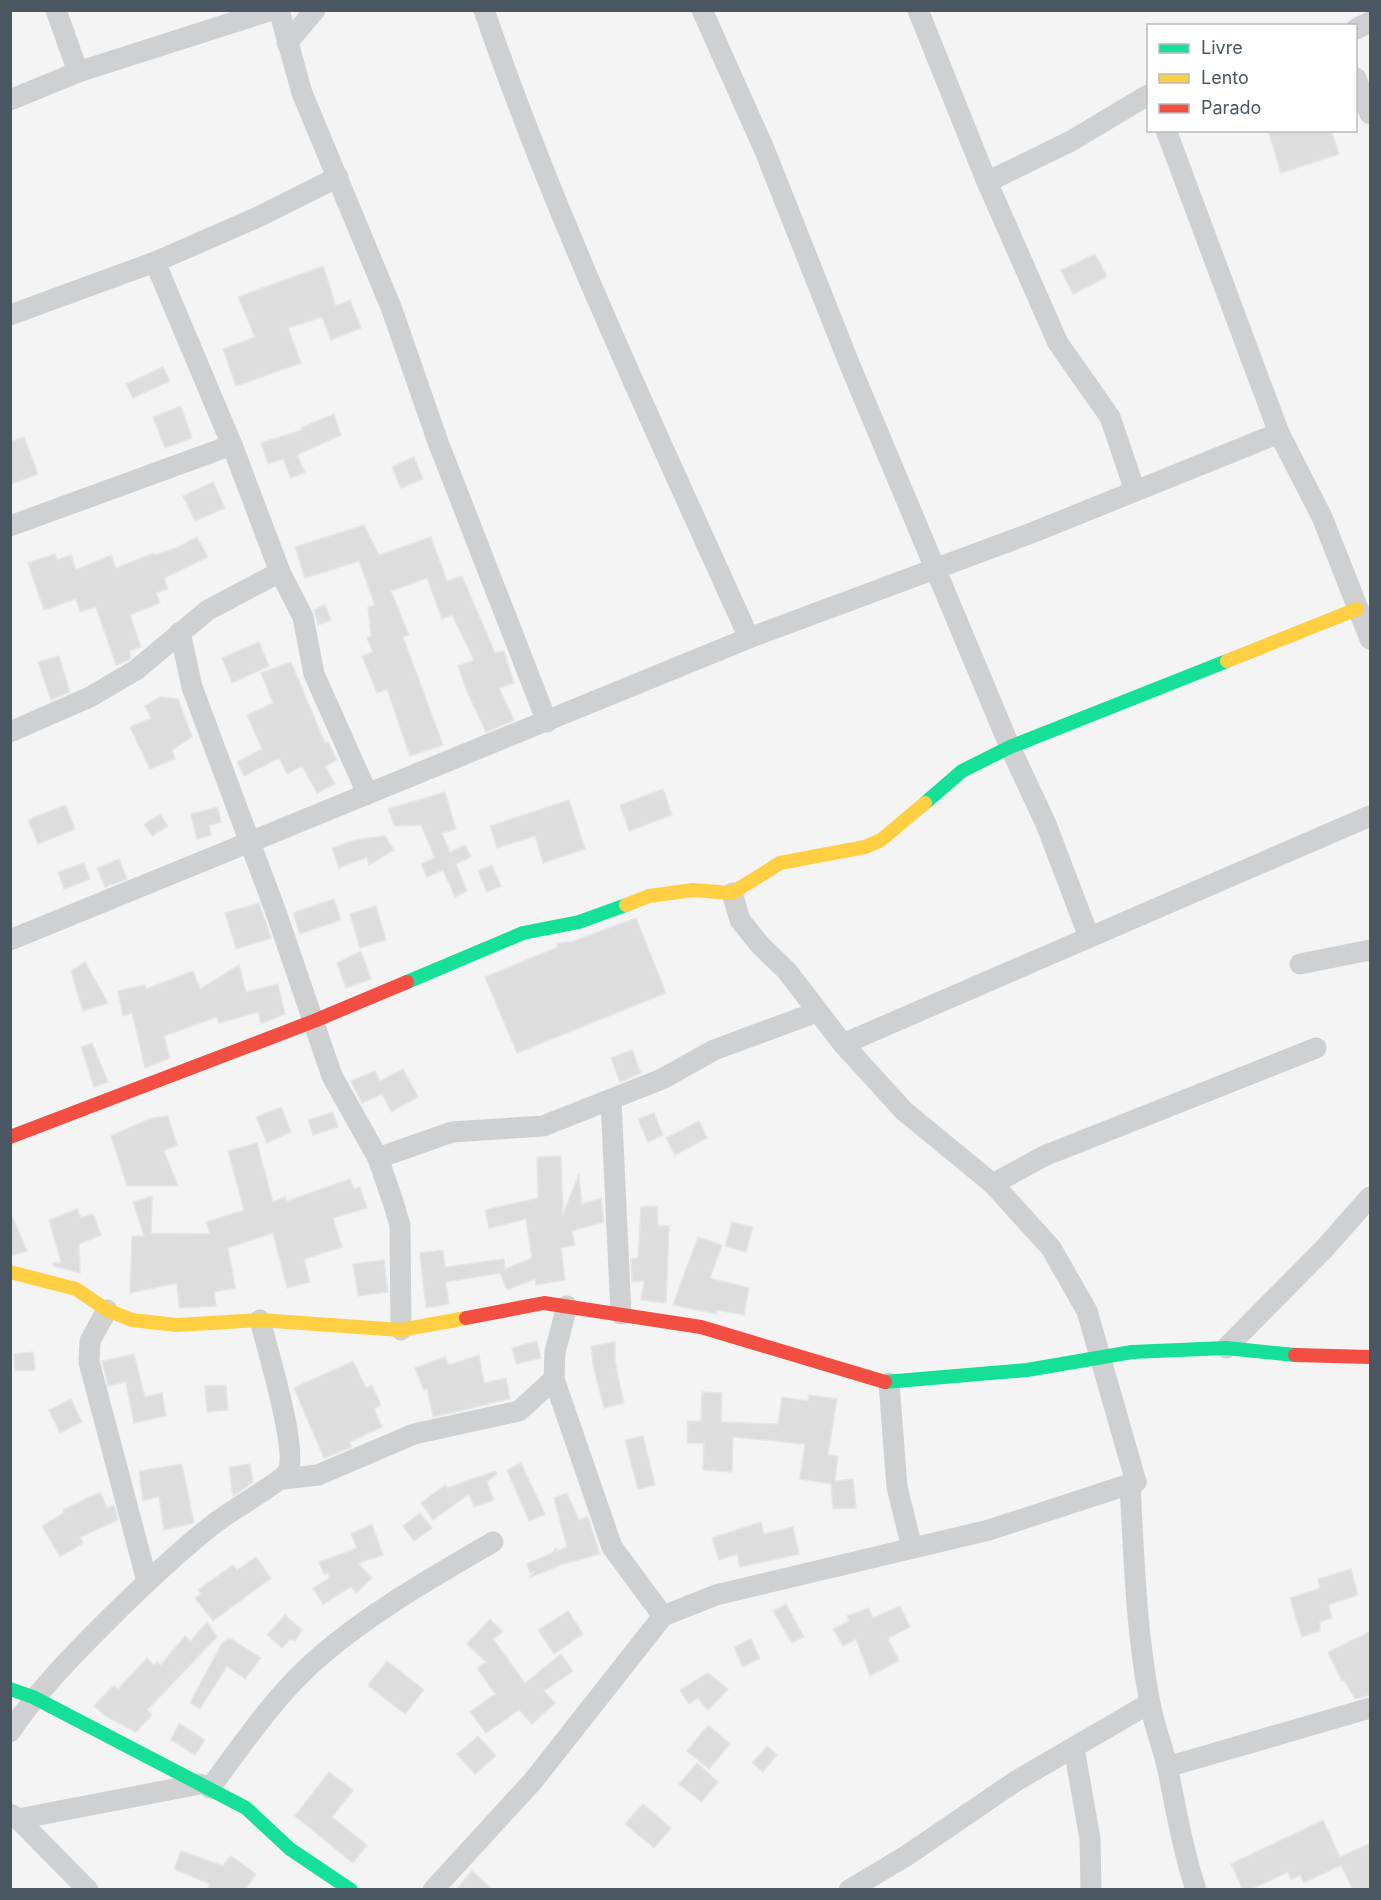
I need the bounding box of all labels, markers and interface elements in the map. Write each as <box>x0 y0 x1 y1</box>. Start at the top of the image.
legend <box>1147 24 1357 132</box>
text: Livre <box>1201 37 1243 58</box>
text: Lento <box>1201 67 1249 88</box>
text: Parado <box>1201 97 1261 118</box>

